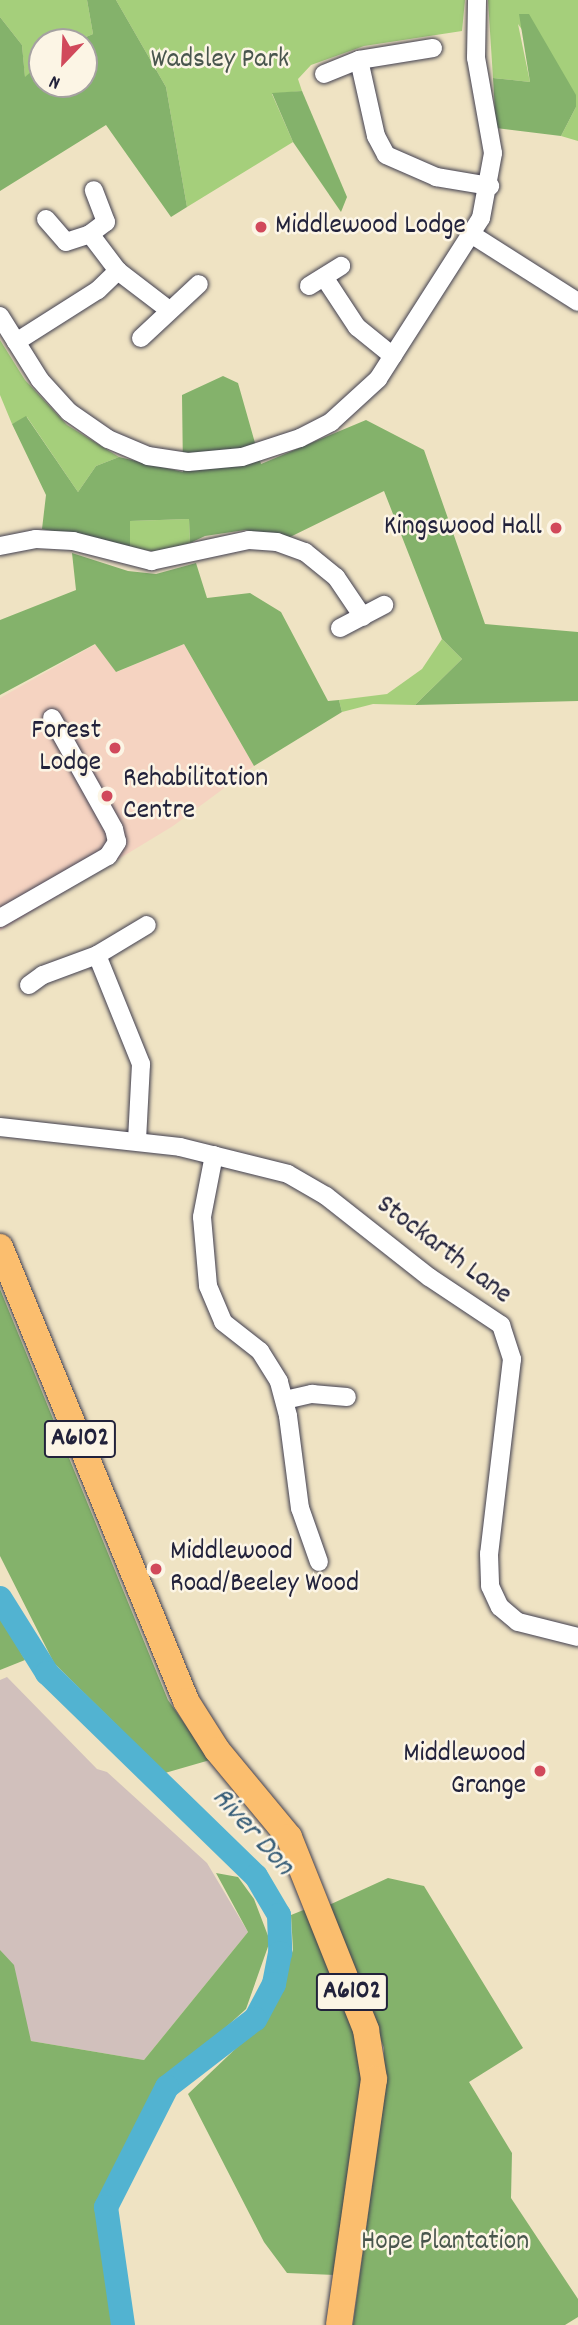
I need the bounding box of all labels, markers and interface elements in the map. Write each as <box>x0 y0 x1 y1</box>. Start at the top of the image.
north arrow <box>28 28 98 98</box>
park label: Wadsley Park <box>151 44 289 78</box>
text: N <box>46 67 65 95</box>
place label: Middlewood Lodge <box>275 210 466 244</box>
marker: Middlewood Lodge <box>253 219 269 235</box>
place label: Kingswood Hall <box>384 511 542 545</box>
marker: Kingswood Hall <box>548 520 564 536</box>
place label: Forest Lodge <box>31 715 101 781</box>
marker: Forest Lodge <box>107 740 123 756</box>
place label: Rehabilitation Centre <box>123 763 268 829</box>
marker: Rehabilitation Centre <box>97 786 117 806</box>
street label: Stockarth Lane <box>369 1189 517 1313</box>
road number: A6102 <box>43 1416 117 1462</box>
place label: Middlewood Road/Beeley Wood <box>170 1536 359 1602</box>
marker: Middlewood Road/Beeley Wood <box>148 1561 164 1577</box>
place label: Middlewood Grange <box>403 1738 526 1804</box>
marker: Middlewood Grange <box>532 1763 548 1779</box>
water label: River Don <box>202 1781 300 1885</box>
road number: A6102 <box>315 1969 389 2014</box>
park label: Hope Plantation <box>361 2226 529 2260</box>

